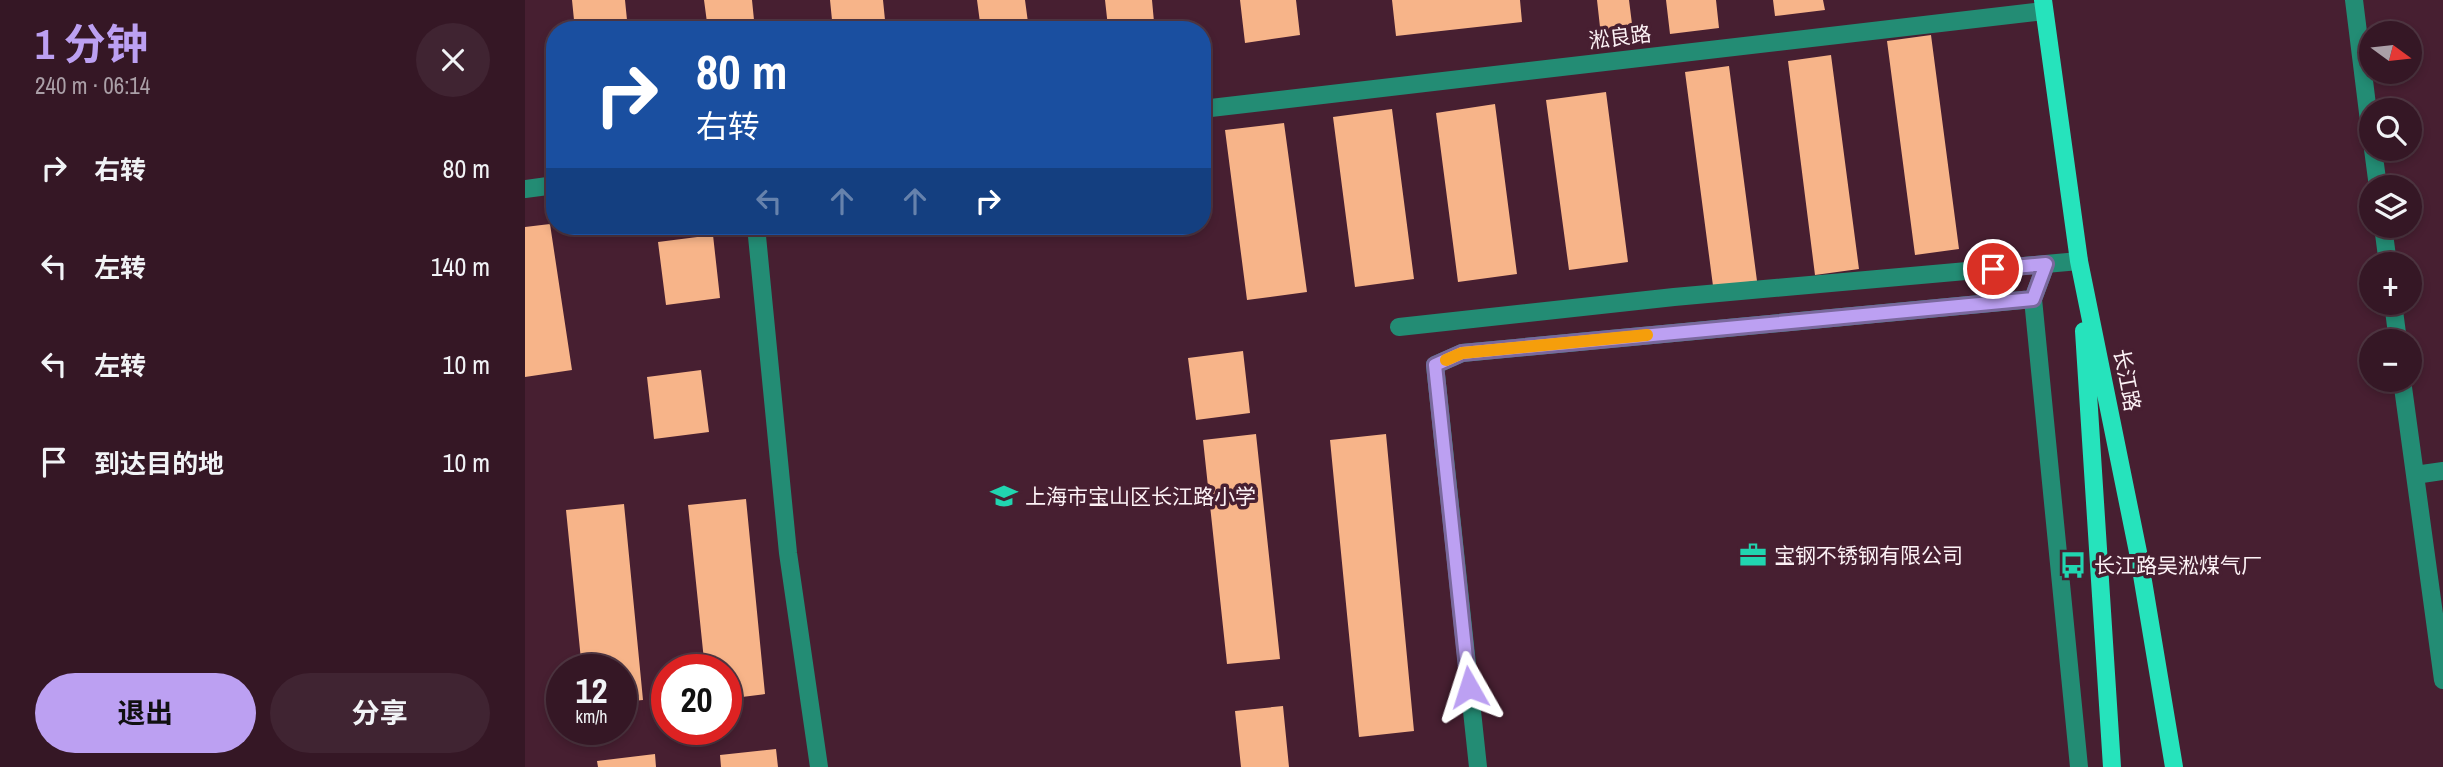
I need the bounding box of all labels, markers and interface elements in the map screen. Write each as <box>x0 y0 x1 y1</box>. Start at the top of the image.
text: 1 分钟 <box>35 16 148 72</box>
street label: 淞良路 <box>1587 19 1653 55</box>
north arrow <box>2359 21 2422 84</box>
map controls <box>2359 21 2422 392</box>
button: close <box>416 23 490 97</box>
text: 80 m <box>696 38 788 104</box>
icon: right <box>581 49 672 140</box>
text: 240 m · 06:14 <box>35 70 150 101</box>
button: search <box>2359 98 2422 161</box>
text: 右转 <box>696 105 760 148</box>
icon: right <box>35 149 73 187</box>
text: 80 m <box>443 151 490 186</box>
text: 右转 <box>94 152 146 187</box>
button: layers <box>2359 175 2422 238</box>
icon: left <box>750 182 788 220</box>
icon: ahead <box>823 182 861 220</box>
icon: ahead <box>896 182 934 220</box>
icon: right <box>969 182 1007 220</box>
pin <box>1963 239 2023 299</box>
icon: left <box>35 247 73 285</box>
text: 140 m <box>431 249 490 284</box>
text: 左转 <box>94 250 146 285</box>
icon: arrive <box>1974 250 2012 288</box>
button: + <box>2359 252 2422 315</box>
button: − <box>2359 329 2422 392</box>
icon: left <box>35 345 73 383</box>
street label: 长江路 <box>2107 346 2147 414</box>
text: 10 m <box>443 347 490 382</box>
text: 左转 <box>94 348 146 383</box>
icon: arrive <box>35 443 73 481</box>
text: 10 m <box>443 445 490 480</box>
text: 到达目的地 <box>94 446 224 481</box>
school or university icon: 上海市宝山区长江路小学 <box>989 481 1019 511</box>
place label: 上海市宝山区长江路小学 <box>1025 482 1256 511</box>
office icon: 宝钢不锈钢有限公司 <box>1738 540 1768 570</box>
place label: 宝钢不锈钢有限公司 <box>1774 541 1963 570</box>
bus stop icon: 长江路吴淞煤气厂 <box>2058 550 2088 580</box>
place label: 长江路吴淞煤气厂 <box>2094 551 2262 580</box>
position arrow <box>1432 650 1506 724</box>
speed limit sign: 20 <box>651 654 742 745</box>
text: 12 <box>576 667 607 714</box>
button: 退出 <box>35 673 256 753</box>
button: 分享 <box>270 673 490 753</box>
text: km/h <box>576 704 608 729</box>

